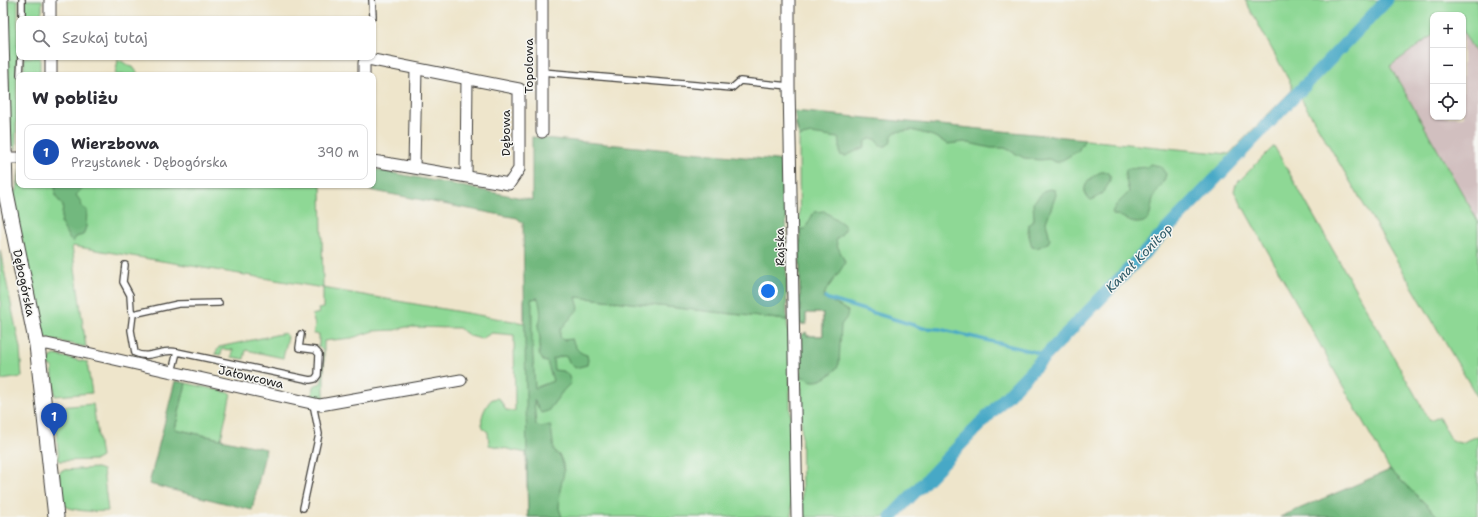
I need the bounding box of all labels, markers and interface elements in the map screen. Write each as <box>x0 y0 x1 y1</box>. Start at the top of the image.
map controls <box>1430 12 1466 120</box>
button: + <box>1430 12 1466 48</box>
search box <box>16 16 376 60</box>
icon: search <box>30 27 52 49</box>
text: Szukaj tutaj <box>62 28 148 48</box>
street label: Topolowa <box>521 38 537 94</box>
button: − <box>1430 48 1466 84</box>
button: locate <box>1430 84 1466 120</box>
text: W pobliżu <box>32 87 118 109</box>
street label: Dębowa <box>498 109 514 156</box>
text: Wierzbowa <box>71 134 159 154</box>
text: 1 <box>43 144 49 161</box>
text: 390 m <box>317 144 359 161</box>
text: Przystanek · Dębogórska <box>71 154 227 171</box>
water label: Kanał Konitop <box>1102 220 1176 296</box>
street label: Rajska <box>772 227 788 266</box>
street label: Dębogórska <box>9 248 39 318</box>
your location <box>758 281 778 301</box>
street label: Jałowcowa <box>217 362 286 392</box>
pin: 1 <box>41 403 67 436</box>

